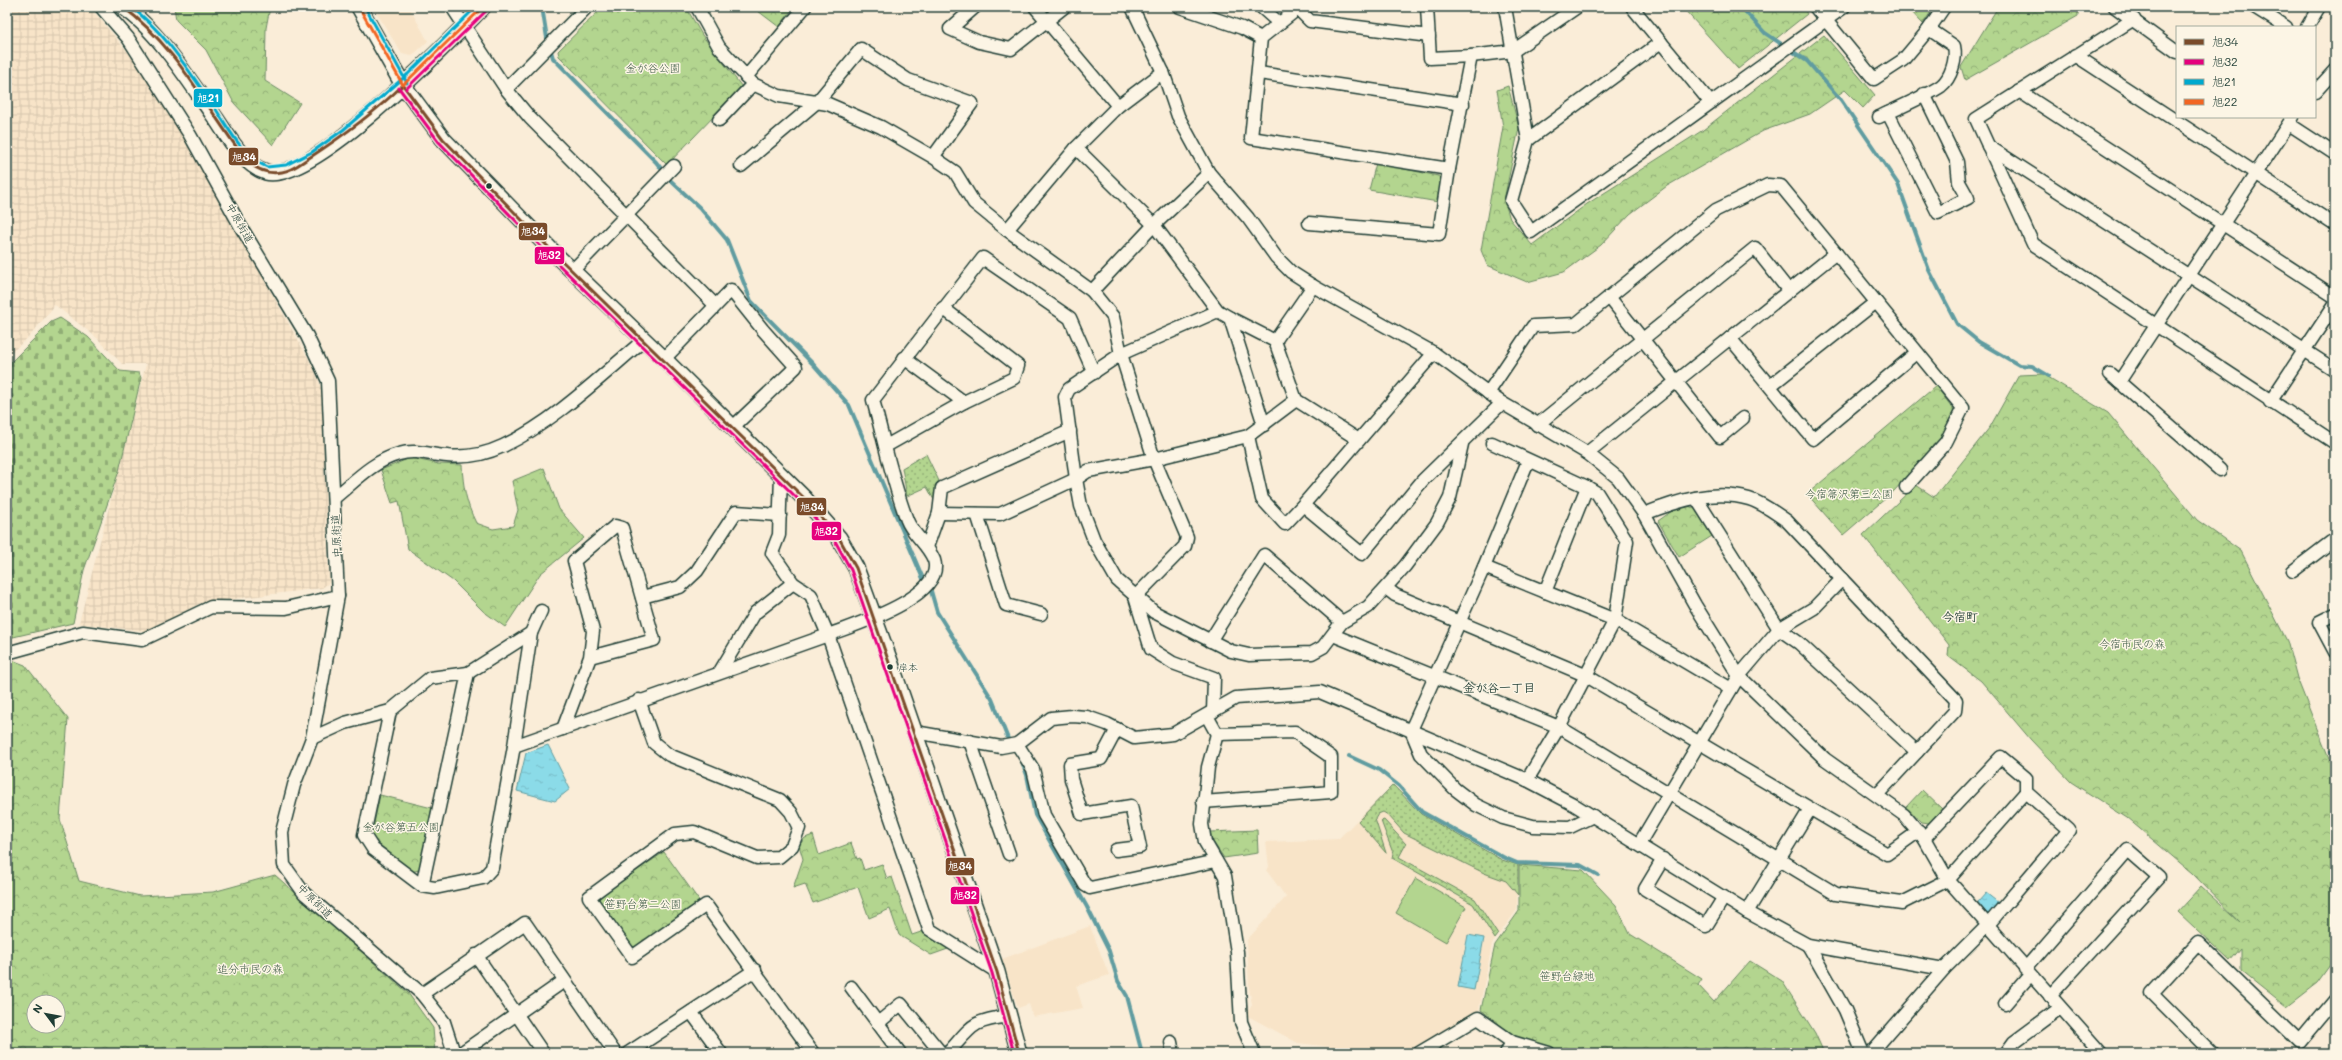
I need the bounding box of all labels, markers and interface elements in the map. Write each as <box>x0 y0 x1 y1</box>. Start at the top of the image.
legend <box>2176 26 2316 118</box>
text: 旭34 <box>2212 33 2238 49</box>
text: 旭32 <box>2212 53 2238 69</box>
park label: 金が谷公園 <box>626 60 681 75</box>
text: 旭21 <box>2212 73 2236 89</box>
line badge: 旭21 <box>193 88 223 108</box>
text: 旭21 <box>197 90 219 105</box>
text: 旭22 <box>2212 93 2237 109</box>
line badge: 旭34 <box>228 147 259 166</box>
text: 旭34 <box>232 149 256 164</box>
unlabelled marker <box>484 181 494 191</box>
street label: 中原街道 <box>223 200 258 246</box>
line badge: 旭34 <box>518 222 548 241</box>
text: 旭34 <box>521 223 545 238</box>
line badge: 旭32 <box>534 246 565 265</box>
text: 旭32 <box>537 247 561 262</box>
park label: 今宿箒沢第三公園 <box>1805 486 1893 501</box>
line badge: 旭34 <box>796 497 827 516</box>
text: 旭34 <box>800 499 824 514</box>
street label: 中原街道 <box>327 514 344 558</box>
line badge: 旭32 <box>811 521 842 541</box>
text: 旭32 <box>814 523 838 538</box>
district label: 今宿町 <box>1942 608 1978 624</box>
park label: 今宿市民の森 <box>2099 636 2165 651</box>
place label: 岸本 <box>898 660 918 674</box>
marker: 岸本 <box>885 662 895 672</box>
district label: 金が谷一丁目 <box>1463 679 1535 695</box>
park label: 金が谷第五公園 <box>363 819 440 834</box>
line badge: 旭34 <box>945 857 975 876</box>
text: 旭34 <box>948 858 972 873</box>
street label: 中原街道 <box>294 880 336 922</box>
line badge: 旭32 <box>950 886 980 905</box>
text: 旭32 <box>953 887 977 902</box>
park label: 笹野台第二公園 <box>605 896 682 911</box>
park label: 追分市民の森 <box>217 961 283 976</box>
park label: 笹野台緑地 <box>1540 968 1595 983</box>
north arrow <box>26 994 66 1034</box>
text: N <box>29 1001 46 1016</box>

